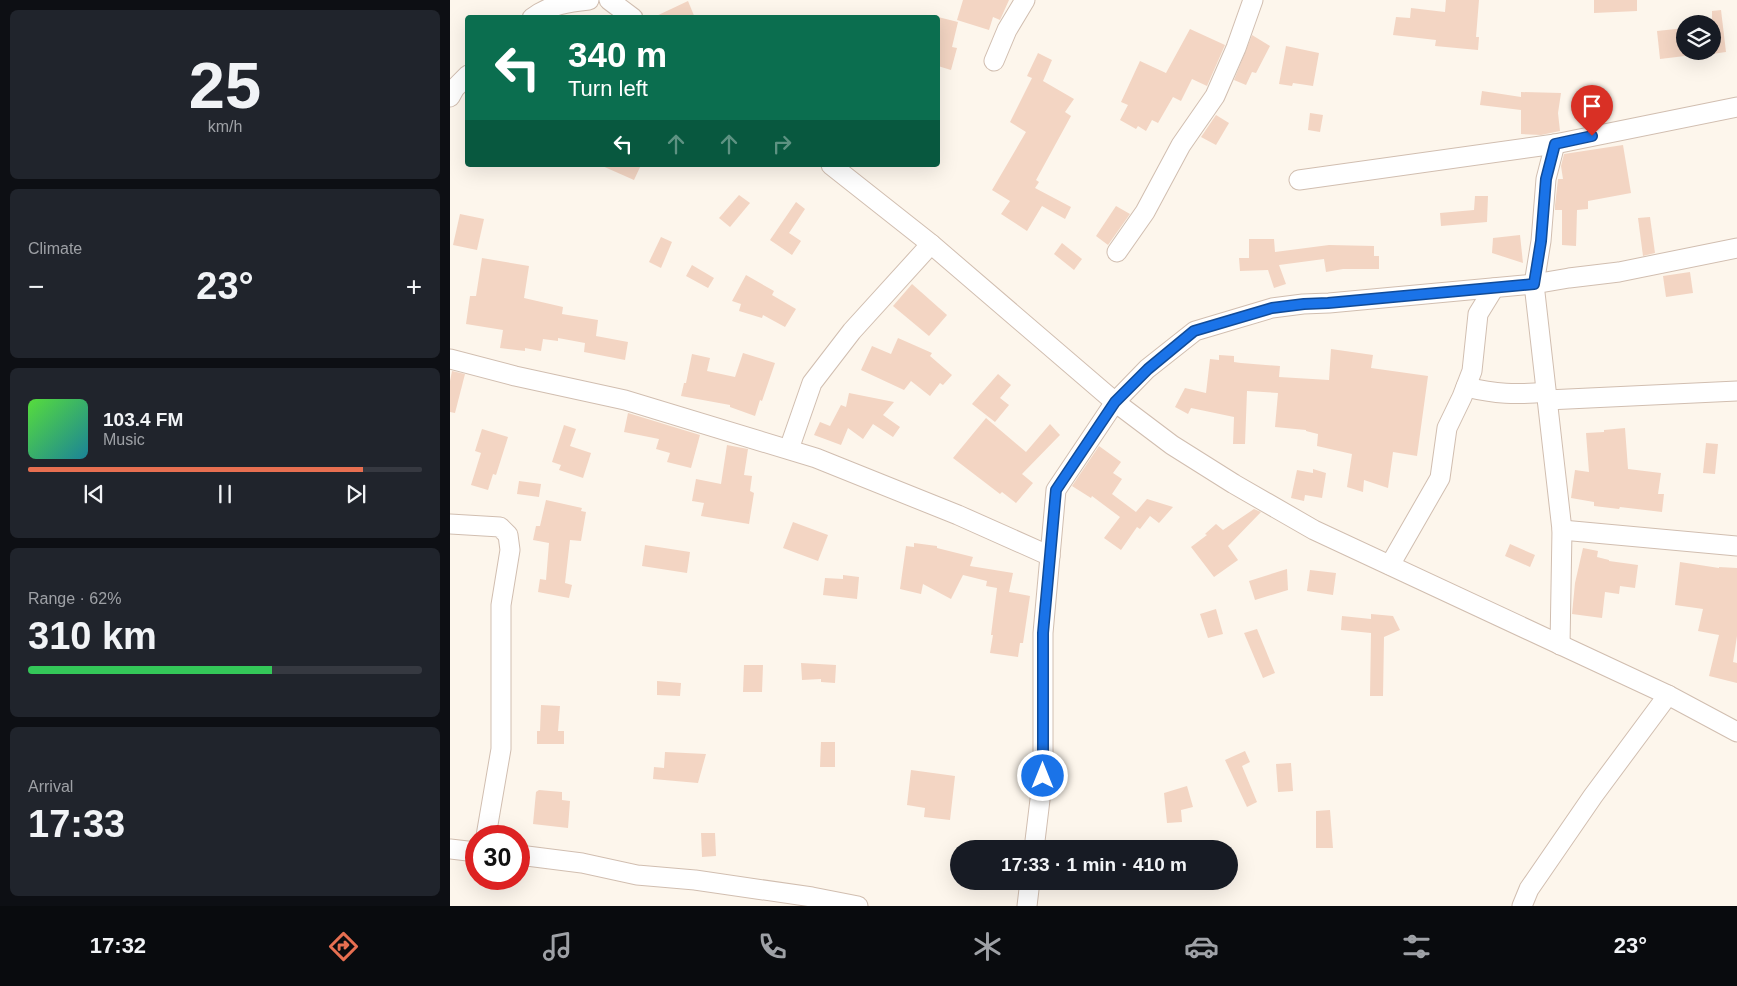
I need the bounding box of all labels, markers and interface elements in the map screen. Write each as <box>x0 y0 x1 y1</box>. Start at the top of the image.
map controls <box>1676 15 1721 60</box>
button: layers <box>1676 15 1721 60</box>
icon: left <box>485 35 550 100</box>
text: 340 m <box>568 35 667 74</box>
text: 25 <box>189 49 261 122</box>
text: Turn left <box>568 76 648 101</box>
pin <box>1571 85 1613 136</box>
icon: arrive <box>1578 92 1606 120</box>
text: km/h <box>208 118 242 135</box>
icon: left <box>609 130 637 158</box>
icon: ahead <box>662 130 690 158</box>
icon: ahead <box>715 130 743 158</box>
icon: right <box>768 130 796 158</box>
text: Climate <box>28 240 82 257</box>
text: 23° <box>196 265 254 307</box>
text: − <box>28 271 44 302</box>
text: + <box>406 271 422 302</box>
text: 103.4 FM <box>103 409 183 430</box>
text: Music <box>103 431 145 448</box>
icon: previous <box>80 480 108 508</box>
icon: pause <box>211 480 239 508</box>
icon: next <box>342 480 370 508</box>
text: Range · 62% <box>28 590 121 607</box>
text: 310 km <box>28 615 157 657</box>
position arrow <box>1016 749 1068 801</box>
text: Arrival <box>28 778 73 795</box>
text: 17:33 <box>28 803 125 845</box>
speed limit sign: 30 <box>465 825 530 890</box>
text: 17:33 · 1 min · 410 m <box>1001 854 1187 875</box>
icon: directions <box>326 929 361 964</box>
icon: music <box>540 929 575 964</box>
icon: phone <box>755 929 790 964</box>
icon: climate <box>970 929 1005 964</box>
icon: car <box>1184 929 1219 964</box>
icon: filters <box>1399 929 1434 964</box>
text: 17:32 <box>90 933 146 958</box>
text: 23° <box>1614 933 1647 958</box>

